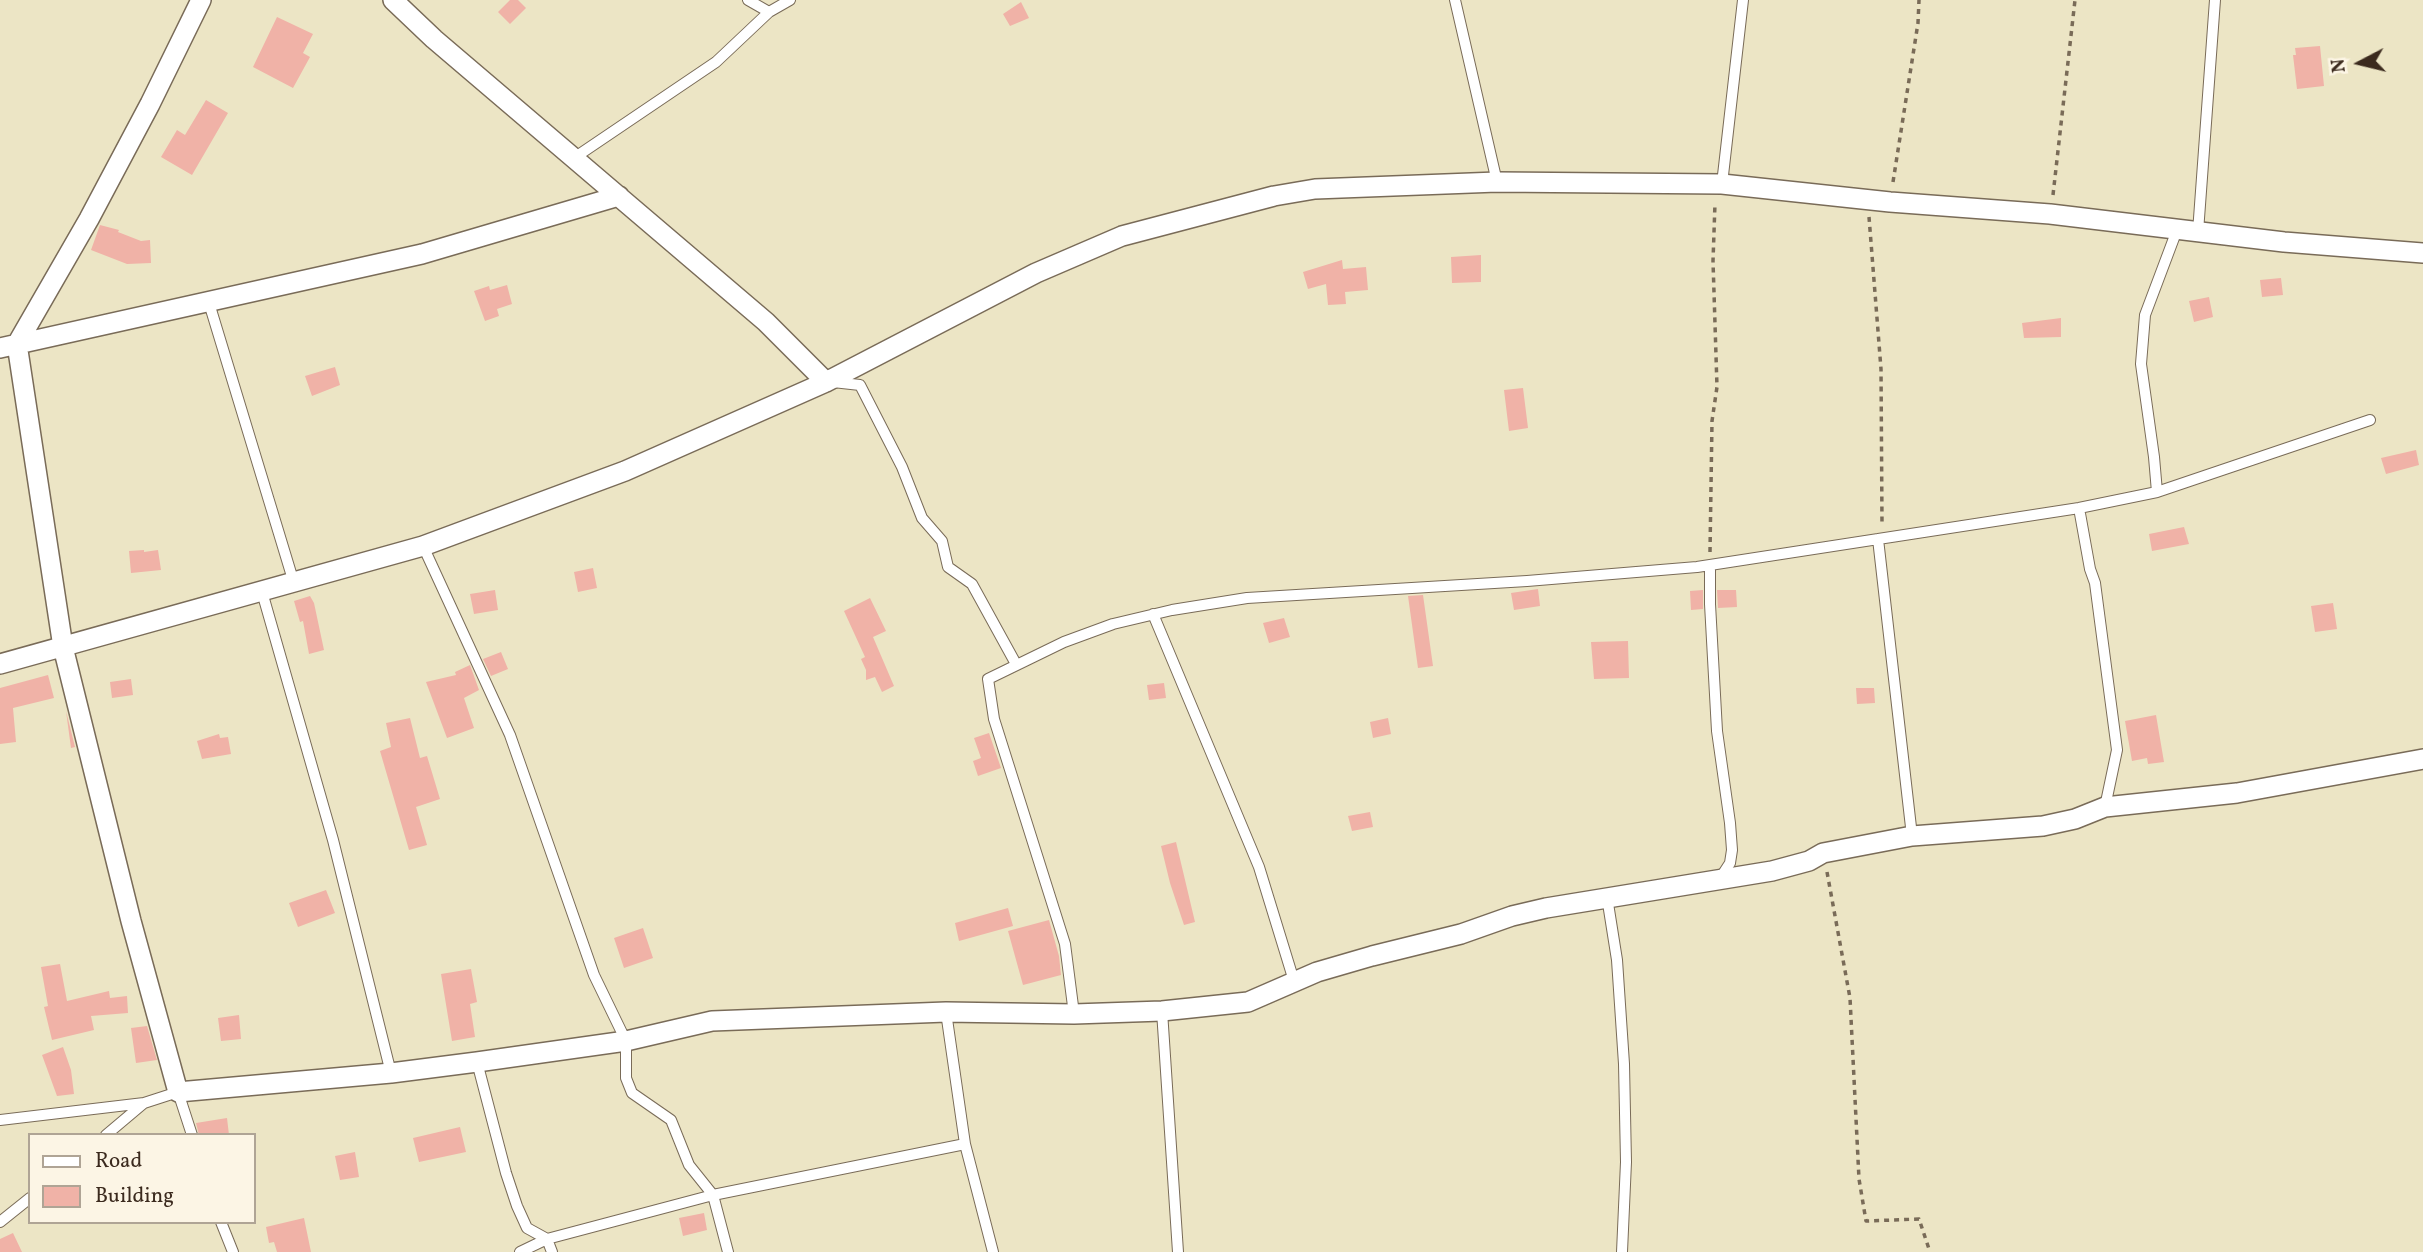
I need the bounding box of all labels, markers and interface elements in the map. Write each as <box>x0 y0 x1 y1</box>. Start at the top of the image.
north arrow <box>2325 28 2395 98</box>
text: N <box>2325 57 2353 74</box>
legend <box>28 1133 256 1224</box>
text: Road <box>95 1147 142 1176</box>
text: Building <box>95 1182 174 1211</box>

